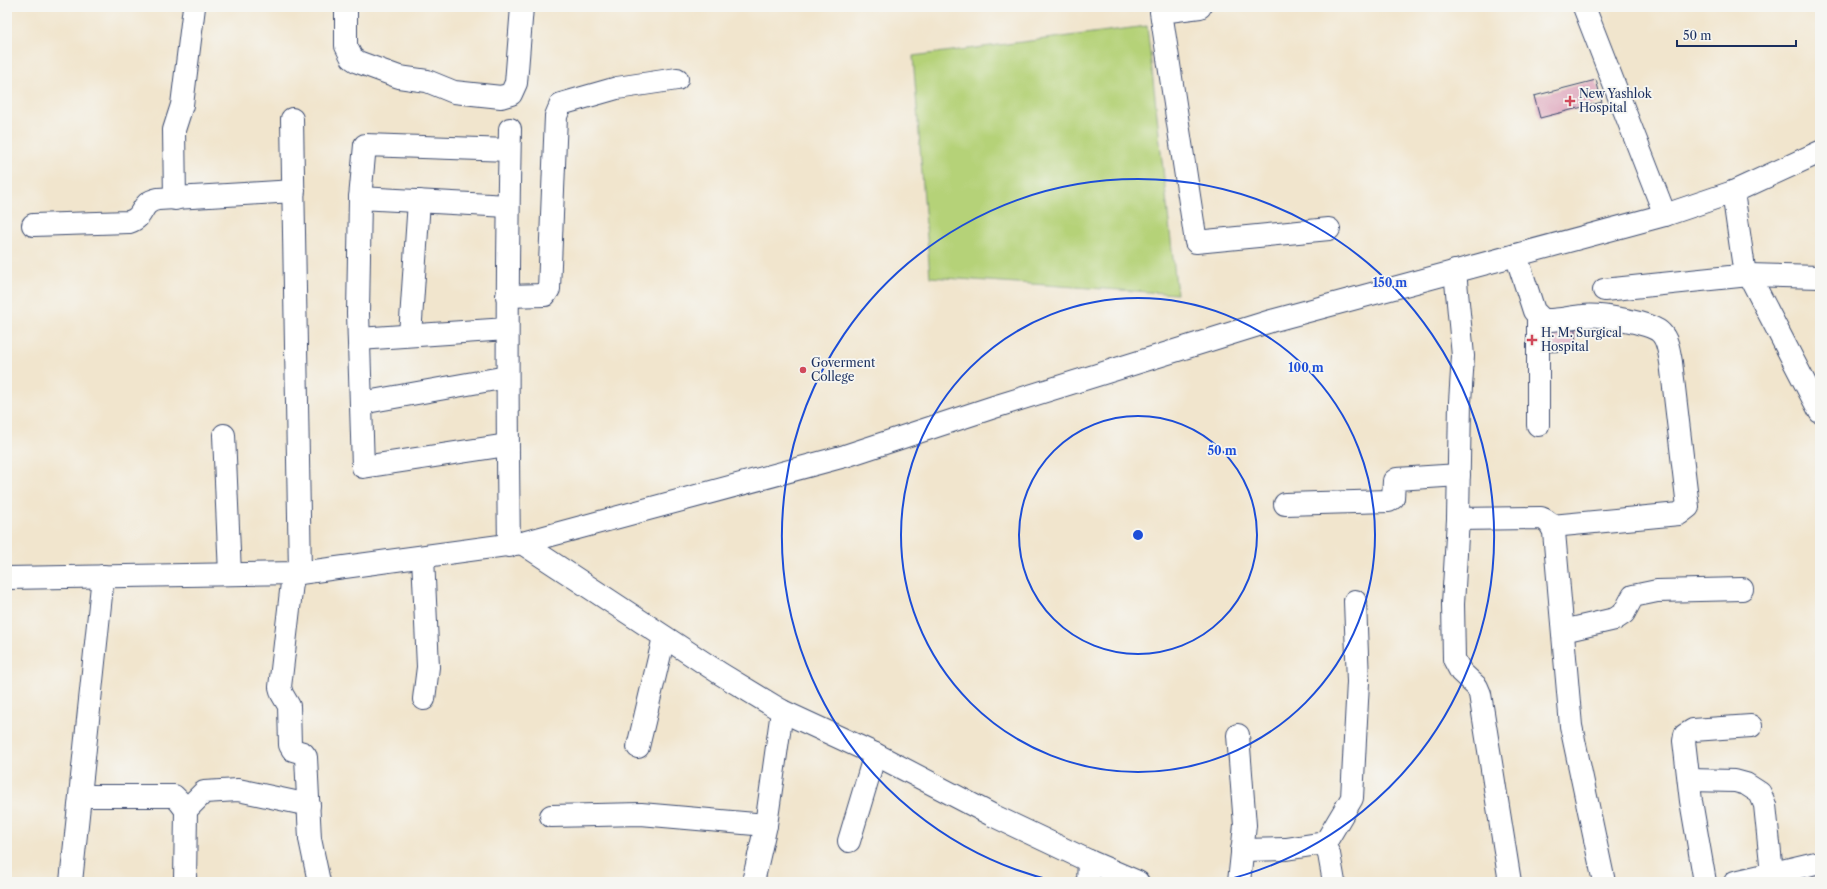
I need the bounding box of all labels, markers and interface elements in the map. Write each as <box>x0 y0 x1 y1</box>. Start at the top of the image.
scale bar <box>1677 22 1796 48</box>
text: 50 m <box>1683 28 1712 43</box>
place label: New Yashlok Hospital <box>1579 86 1653 115</box>
marker: New Yashlok Hospital <box>1564 95 1576 107</box>
text: 150 m <box>1373 275 1407 290</box>
place label: H. M. Surgical Hospital <box>1541 325 1622 354</box>
marker: H. M. Surgical Hospital <box>1526 334 1538 346</box>
place label: Goverment College <box>811 355 876 384</box>
text: 100 m <box>1288 360 1324 375</box>
marker: Goverment College <box>798 365 808 375</box>
text: 50 m <box>1207 443 1237 458</box>
centre of rings <box>1131 528 1145 542</box>

